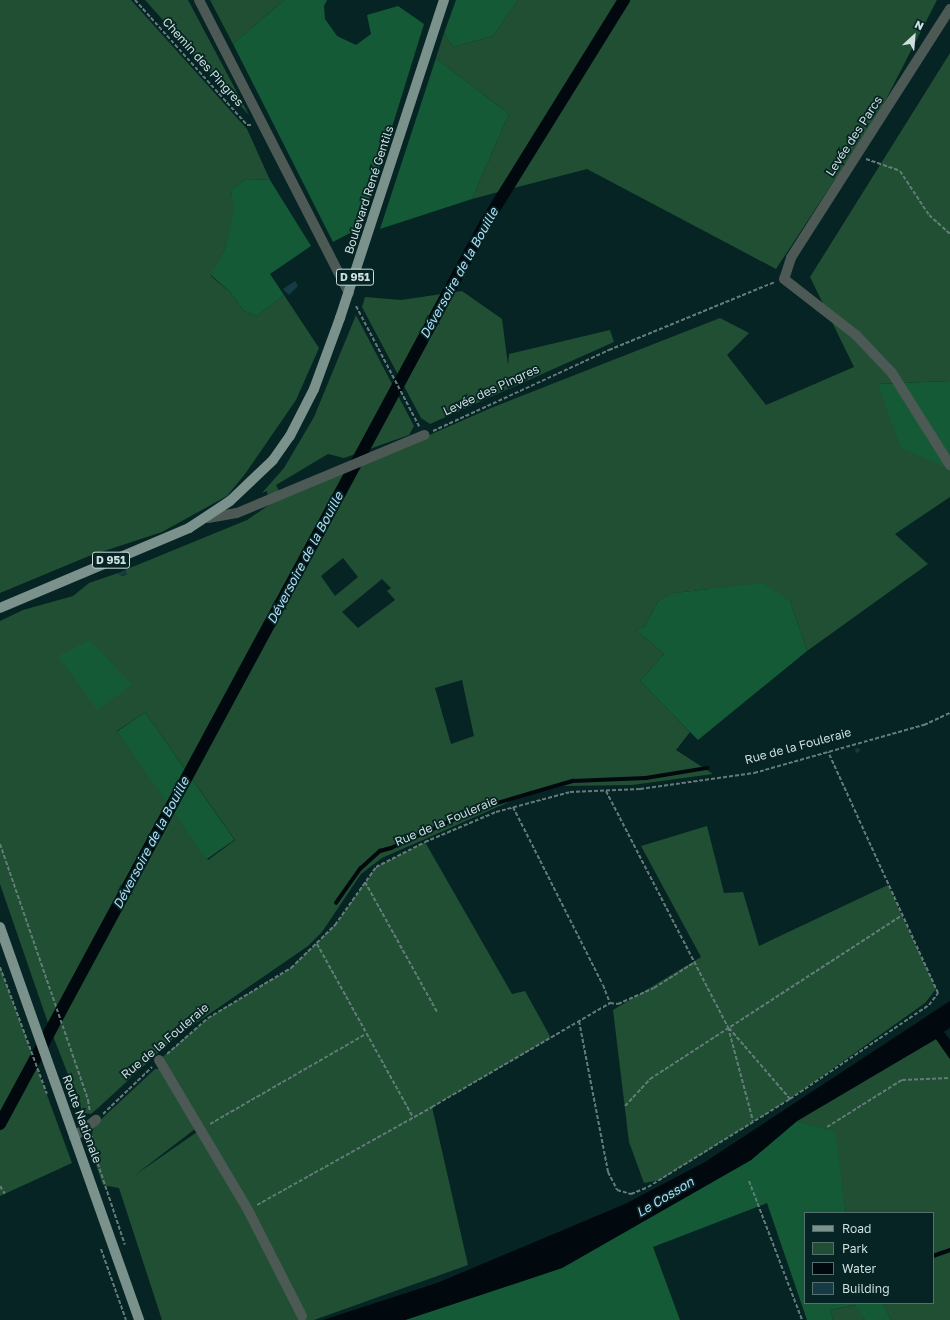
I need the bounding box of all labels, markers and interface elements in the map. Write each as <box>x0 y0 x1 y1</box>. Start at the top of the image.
street label: Chemin des Pingres <box>159 15 247 109</box>
north arrow <box>894 16 934 56</box>
text: N <box>913 17 926 32</box>
street label: Levée des Parcs <box>823 93 885 179</box>
street label: Boulevard René Gentils <box>341 124 397 256</box>
water label: Déversoire de la Bouille <box>417 205 501 341</box>
road number: D 951 <box>336 268 374 286</box>
street label: Levée des Pingres <box>441 361 541 419</box>
water label: Déversoire de la Bouille <box>264 489 346 627</box>
road number: D 951 <box>92 551 130 569</box>
street label: Rue de la Fouleraie <box>743 725 853 767</box>
water label: Déversoire de la Bouille <box>110 774 192 912</box>
street label: Rue de la Fouleraie <box>393 793 499 849</box>
street label: Rue de la Fouleraie <box>118 1000 212 1082</box>
street label: Route Nationale <box>59 1073 105 1165</box>
water label: Le Cosson <box>633 1174 697 1220</box>
legend <box>804 1212 934 1304</box>
text: Road <box>842 1221 871 1236</box>
text: Park <box>842 1241 868 1256</box>
text: Water <box>842 1261 876 1276</box>
text: Building <box>842 1281 890 1296</box>

